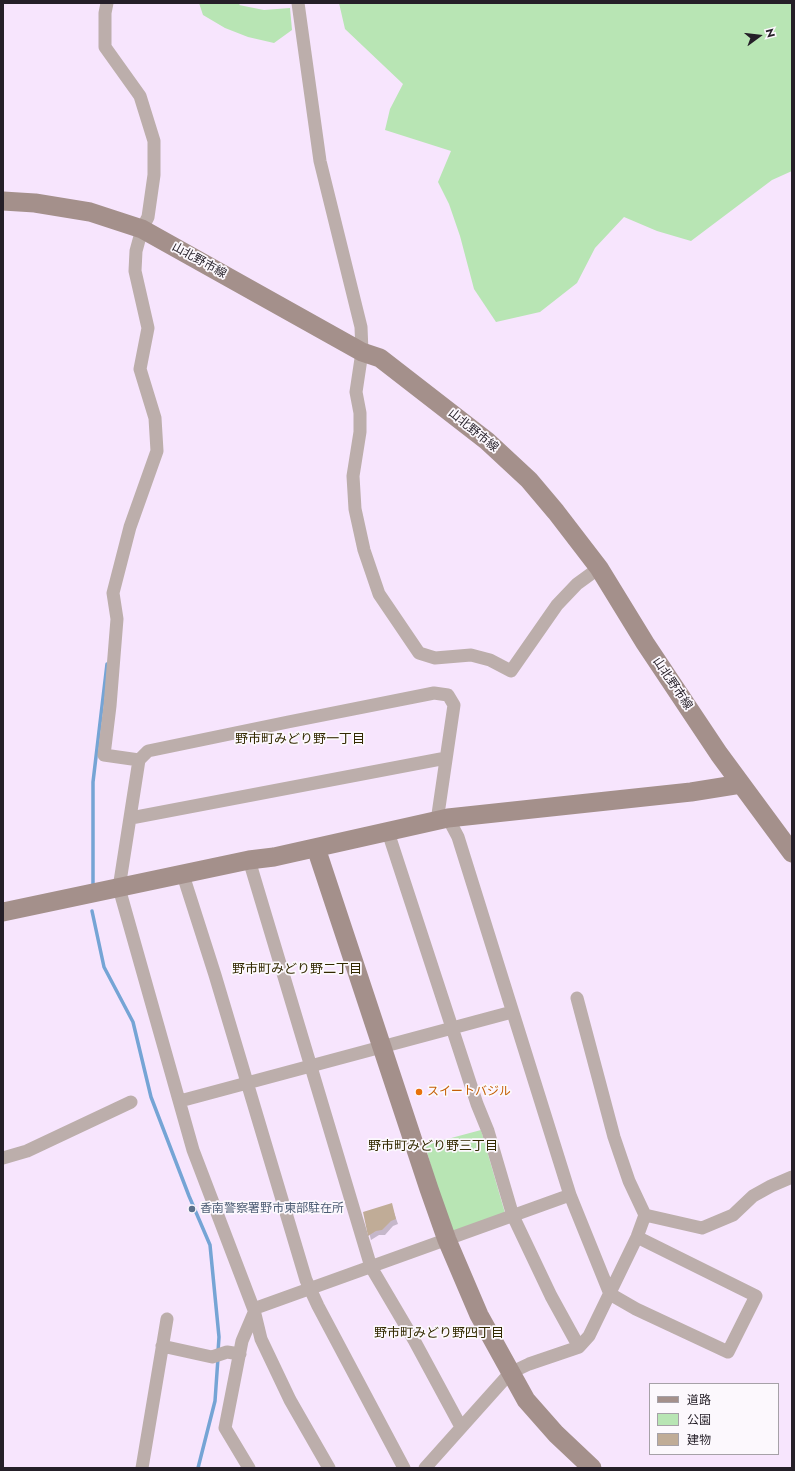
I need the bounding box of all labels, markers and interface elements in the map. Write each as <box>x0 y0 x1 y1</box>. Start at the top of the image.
north arrow <box>739 16 779 56</box>
text: N <box>762 27 779 39</box>
street label: 山北野市線 <box>169 240 229 282</box>
street label: 山北野市線 <box>445 407 501 455</box>
street label: 山北野市線 <box>649 655 695 713</box>
district label: 野市町みどり野一丁目 <box>235 732 365 748</box>
district label: 野市町みどり野二丁目 <box>232 962 362 978</box>
place label: スイートバジル <box>427 1085 511 1099</box>
marker: スイートバジル <box>414 1087 424 1097</box>
district label: 野市町みどり野三丁目 <box>368 1139 498 1155</box>
place label: 香南警察署野市東部駐在所 <box>200 1202 344 1216</box>
marker: 香南警察署野市東部駐在所 <box>187 1204 197 1214</box>
district label: 野市町みどり野四丁目 <box>374 1326 504 1342</box>
legend <box>649 1383 779 1455</box>
text: 道路 <box>687 1391 711 1409</box>
text: 公園 <box>687 1411 711 1429</box>
text: 建物 <box>687 1431 711 1449</box>

